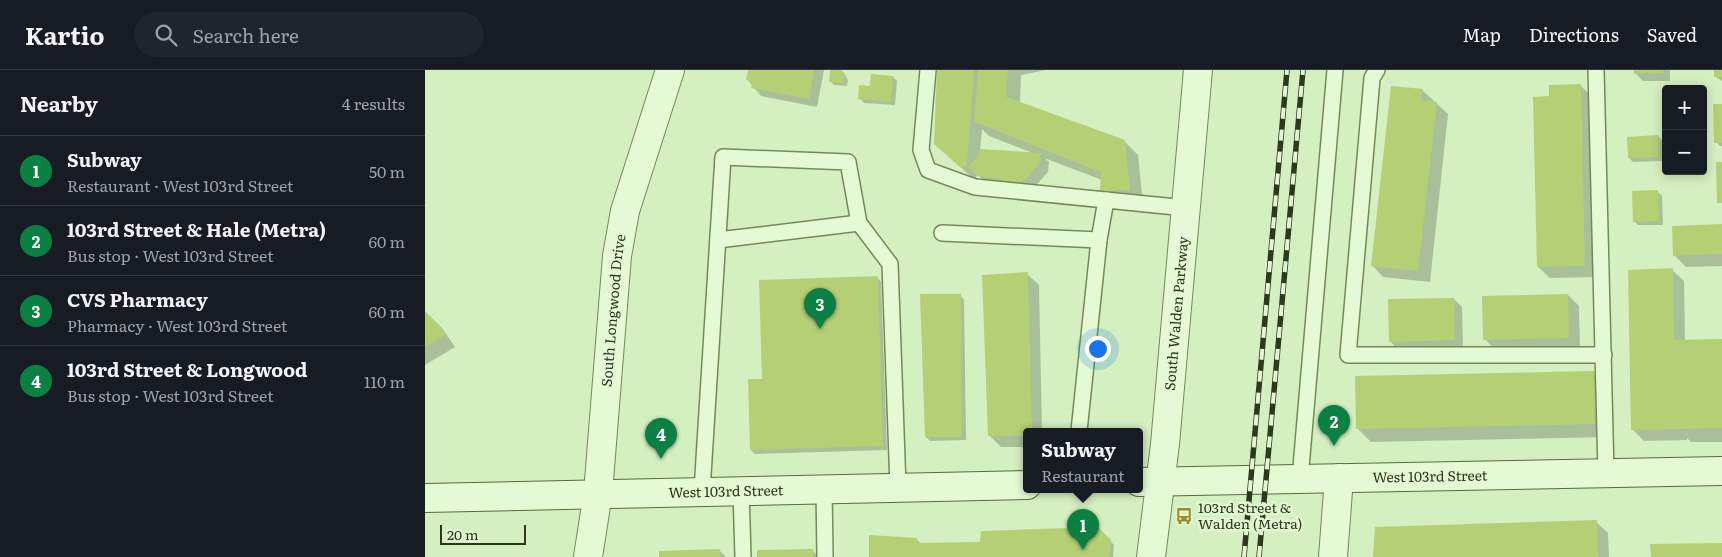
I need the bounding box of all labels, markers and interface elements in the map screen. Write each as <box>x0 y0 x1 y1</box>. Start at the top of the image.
search box <box>134 12 484 57</box>
text: Kartio <box>25 17 104 52</box>
icon: search <box>152 21 180 49</box>
text: Search here <box>192 21 299 49</box>
text: Map <box>1463 21 1501 48</box>
text: Directions <box>1529 21 1619 48</box>
text: Saved <box>1647 21 1697 48</box>
map controls <box>1662 85 1707 175</box>
button: + <box>1662 85 1707 130</box>
text: Nearby <box>20 87 98 118</box>
text: 4 results <box>342 91 405 115</box>
button: − <box>1662 130 1707 175</box>
text: Subway <box>67 145 142 173</box>
text: 1 <box>33 159 39 183</box>
text: 50 m <box>369 159 405 183</box>
text: Restaurant · West 103rd Street <box>67 173 293 197</box>
text: 103rd Street & Hale (Metra) <box>67 215 326 243</box>
text: 2 <box>32 229 40 253</box>
text: 60 m <box>368 229 405 253</box>
street label: South Longwood Drive <box>596 232 630 388</box>
street label: South Walden Parkway <box>1159 234 1192 391</box>
text: Bus stop · West 103rd Street <box>67 243 274 267</box>
text: CVS Pharmacy <box>67 285 208 313</box>
pin: 3 <box>804 288 836 329</box>
text: 3 <box>32 299 40 323</box>
text: 60 m <box>368 299 405 323</box>
text: Pharmacy · West 103rd Street <box>67 313 287 337</box>
your location <box>1085 336 1111 362</box>
text: 103rd Street & Longwood <box>67 355 308 383</box>
text: 4 <box>31 369 41 393</box>
text: 110 m <box>364 369 405 393</box>
text: Bus stop · West 103rd Street <box>67 383 274 407</box>
pin: 2 <box>1318 405 1350 446</box>
pin: 4 <box>645 418 677 459</box>
popup <box>1023 428 1143 493</box>
text: Subway <box>1041 435 1116 463</box>
text: Restaurant <box>1041 463 1125 487</box>
street label: West 103rd Street <box>1372 464 1488 487</box>
street label: West 103rd Street <box>668 479 784 502</box>
place label: 103rd Street & Walden (Metra) <box>1198 497 1302 533</box>
bus stop icon: 103rd Street & Walden (Metra) <box>1174 506 1194 526</box>
pin: 1 <box>1067 509 1099 550</box>
scale bar <box>440 522 526 545</box>
text: 20 m <box>447 524 479 544</box>

